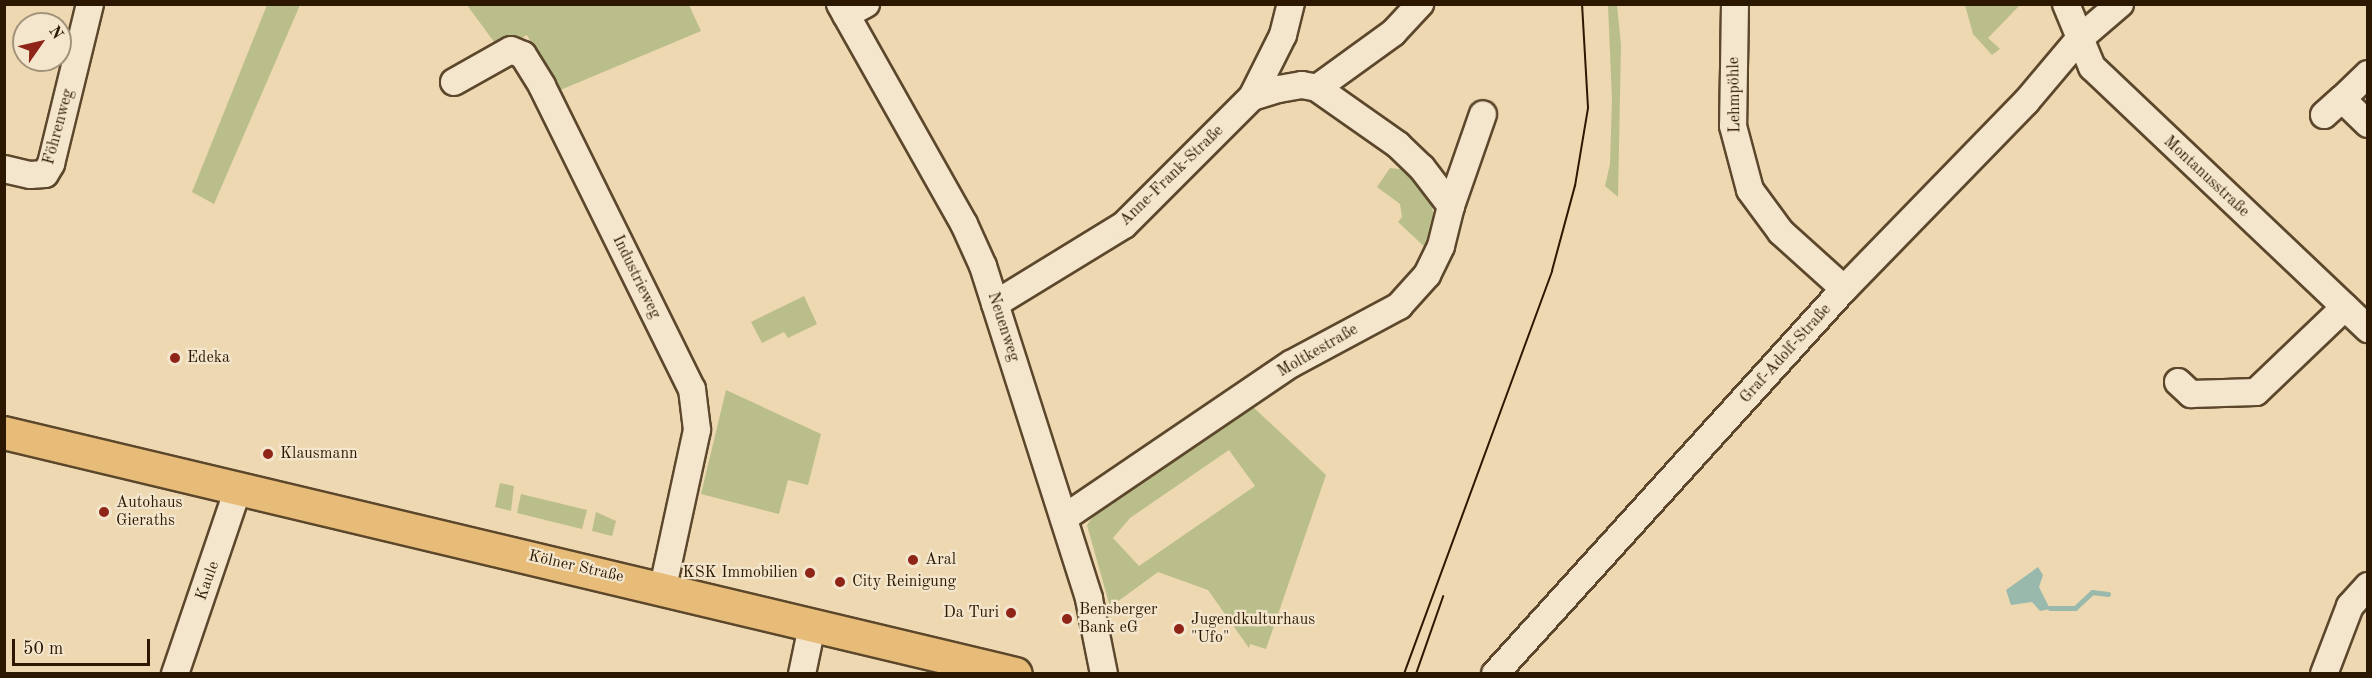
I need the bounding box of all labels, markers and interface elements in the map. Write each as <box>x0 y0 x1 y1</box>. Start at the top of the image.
north arrow <box>12 12 72 72</box>
text: N <box>45 24 65 43</box>
street label: Lehmpöhle <box>1725 57 1745 133</box>
street label: Föhrenweg <box>40 87 78 167</box>
street label: Anne-Frank-Straße <box>1116 122 1228 230</box>
street label: Montanusstraße <box>2159 132 2253 222</box>
street label: Industrieweg <box>608 232 664 322</box>
street label: Neuenweg <box>983 290 1023 364</box>
street label: Graf-Adolf-Straße <box>1736 300 1836 408</box>
street label: Moltkestraße <box>1274 320 1362 382</box>
place label: Edeka <box>187 348 230 368</box>
marker: Edeka <box>168 351 182 365</box>
place label: Klausmann <box>280 444 358 464</box>
marker: Klausmann <box>261 447 275 461</box>
place label: Autohaus Gieraths <box>116 493 182 531</box>
marker: Autohaus Gieraths <box>97 505 111 519</box>
street label: Kölner Straße <box>527 547 625 587</box>
place label: Aral <box>925 550 956 570</box>
marker: Aral <box>906 553 920 567</box>
street label: Kaule <box>192 559 224 603</box>
place label: KSK Immobilien <box>683 563 798 583</box>
marker: KSK Immobilien <box>803 566 817 580</box>
place label: City Reinigung <box>852 572 956 592</box>
marker: City Reinigung <box>833 575 847 589</box>
place label: Bensberger Bank eG <box>1079 600 1158 638</box>
place label: Da Turi <box>943 603 999 623</box>
marker: Da Turi <box>1004 606 1018 620</box>
place label: Jugendkulturhaus "Ufo" <box>1191 610 1315 648</box>
marker: Bensberger Bank eG <box>1060 612 1074 626</box>
marker: Jugendkulturhaus "Ufo" <box>1172 622 1186 636</box>
scale bar <box>15 627 153 665</box>
text: 50 m <box>23 640 63 658</box>

